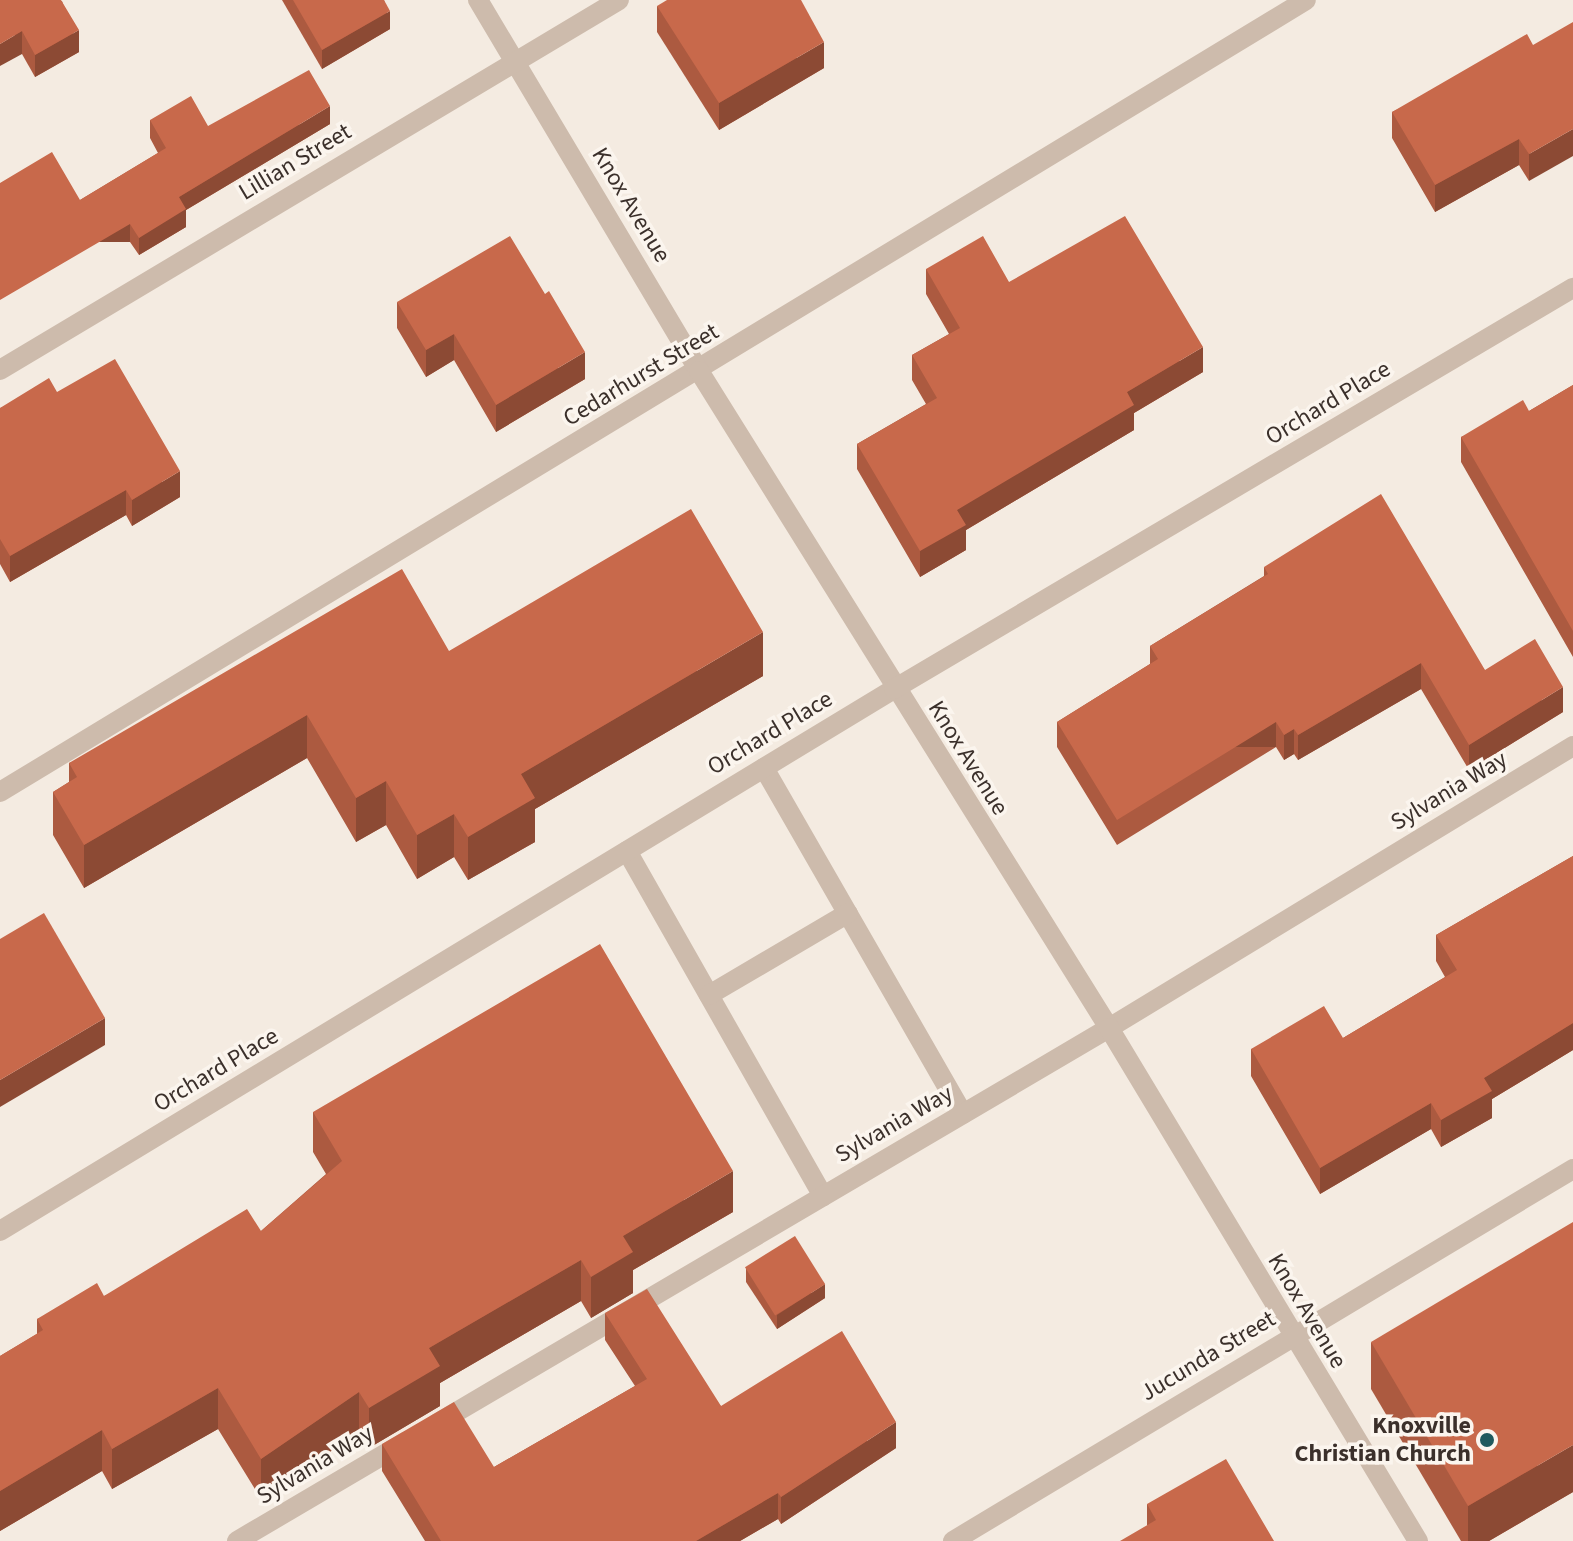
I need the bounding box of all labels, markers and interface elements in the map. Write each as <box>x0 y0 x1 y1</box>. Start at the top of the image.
street label: Lillian Street <box>234 117 356 207</box>
street label: Knox Avenue <box>585 142 677 268</box>
street label: Cedarhurst Street <box>558 317 724 433</box>
street label: Orchard Place <box>1260 354 1396 452</box>
street label: Orchard Place <box>702 684 838 782</box>
street label: Knox Avenue <box>922 696 1014 820</box>
street label: Sylvania Way <box>1386 745 1512 837</box>
street label: Orchard Place <box>148 1021 284 1119</box>
street label: Sylvania Way <box>830 1079 958 1169</box>
street label: Knox Avenue <box>1261 1248 1353 1374</box>
street label: Jucunda Street <box>1135 1305 1281 1407</box>
place label: Knoxville Christian Church <box>1294 1412 1471 1468</box>
street label: Sylvania Way <box>252 1419 378 1511</box>
marker: Knoxville Christian Church <box>1478 1431 1496 1449</box>

